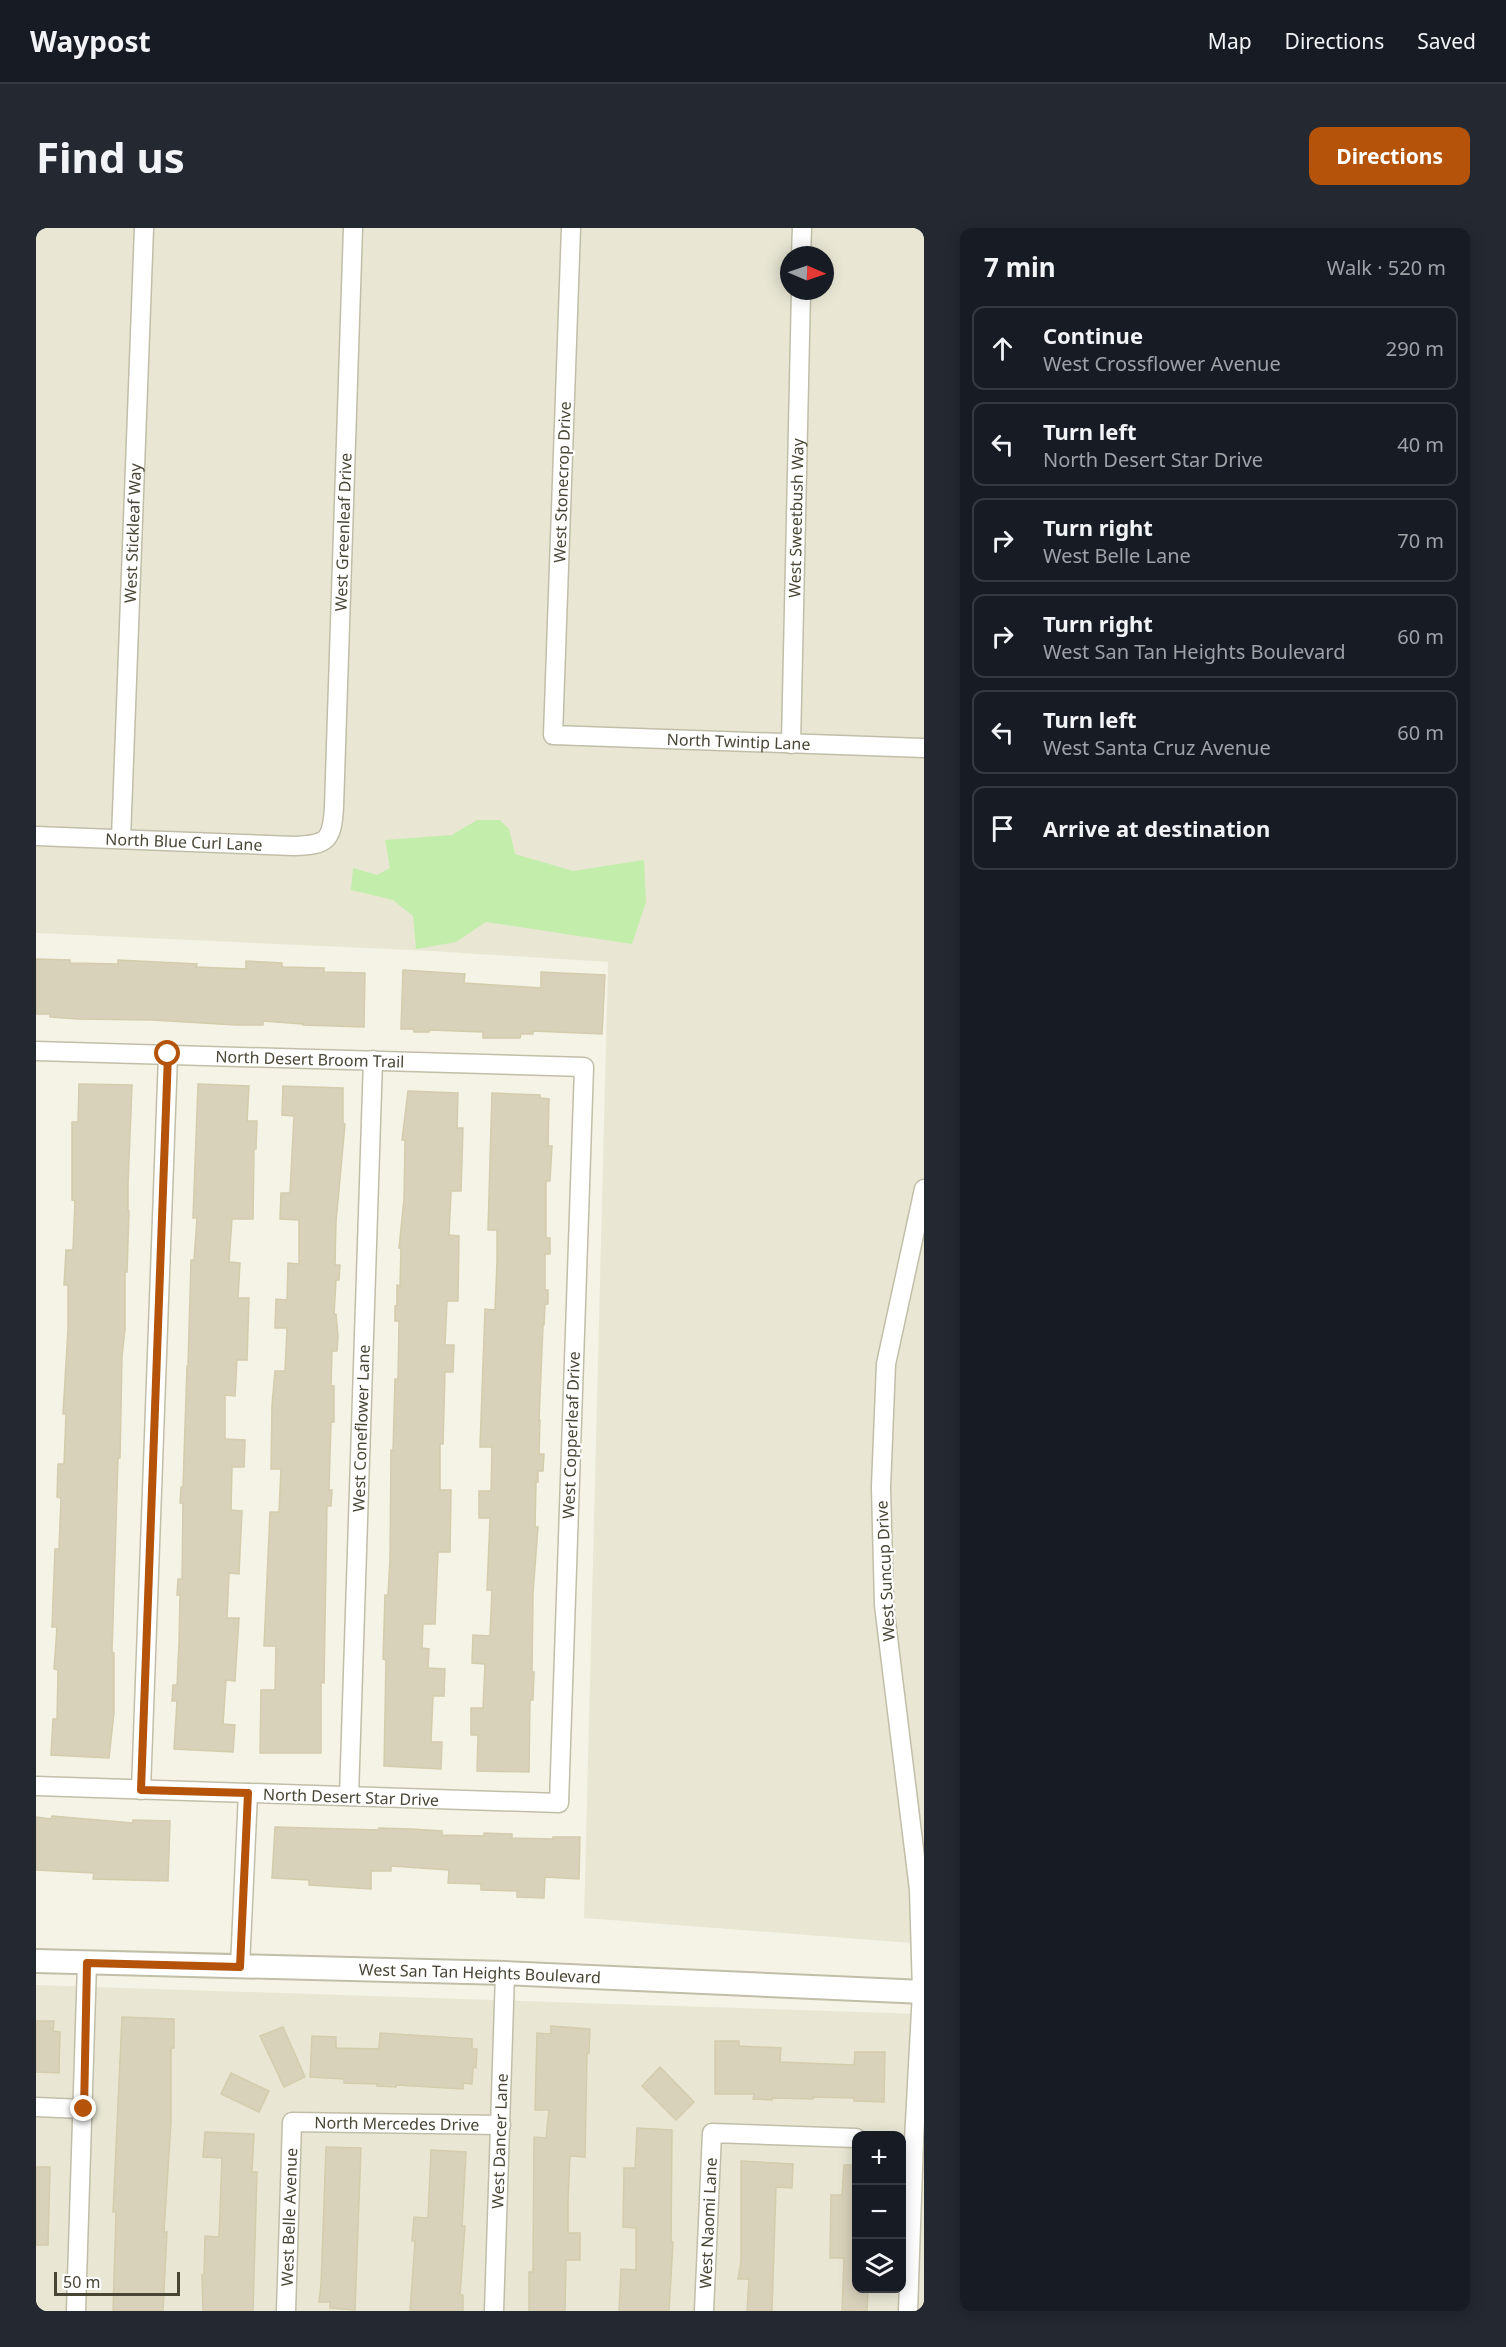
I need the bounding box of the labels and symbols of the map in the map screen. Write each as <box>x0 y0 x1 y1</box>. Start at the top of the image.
north arrow <box>780 246 834 300</box>
street label: West Stonecrop Drive <box>548 401 576 563</box>
street label: West Sweetbush Way <box>783 437 809 598</box>
street label: West Greenleaf Drive <box>329 452 357 612</box>
street label: West Stickleaf Way <box>119 462 146 603</box>
street label: North Twintip Lane <box>666 728 811 755</box>
street label: North Blue Curl Lane <box>105 828 263 856</box>
route start <box>154 1040 180 1066</box>
street label: North Desert Broom Trail <box>215 1045 405 1073</box>
street label: West Coneflower Lane <box>347 1344 375 1512</box>
street label: West Copperleaf Drive <box>557 1351 585 1519</box>
street label: West Suncup Drive <box>870 1500 900 1642</box>
street label: North Desert Star Drive <box>263 1783 439 1811</box>
street label: West San Tan Heights Boulevard <box>358 1958 601 1988</box>
street label: West Dancer Lane <box>486 2073 513 2209</box>
route end <box>70 2095 96 2121</box>
street label: North Mercedes Drive <box>314 2111 480 2136</box>
street label: West Belle Avenue <box>276 2148 302 2287</box>
street label: West Naomi Lane <box>694 2157 722 2289</box>
scale bar <box>54 2269 180 2296</box>

